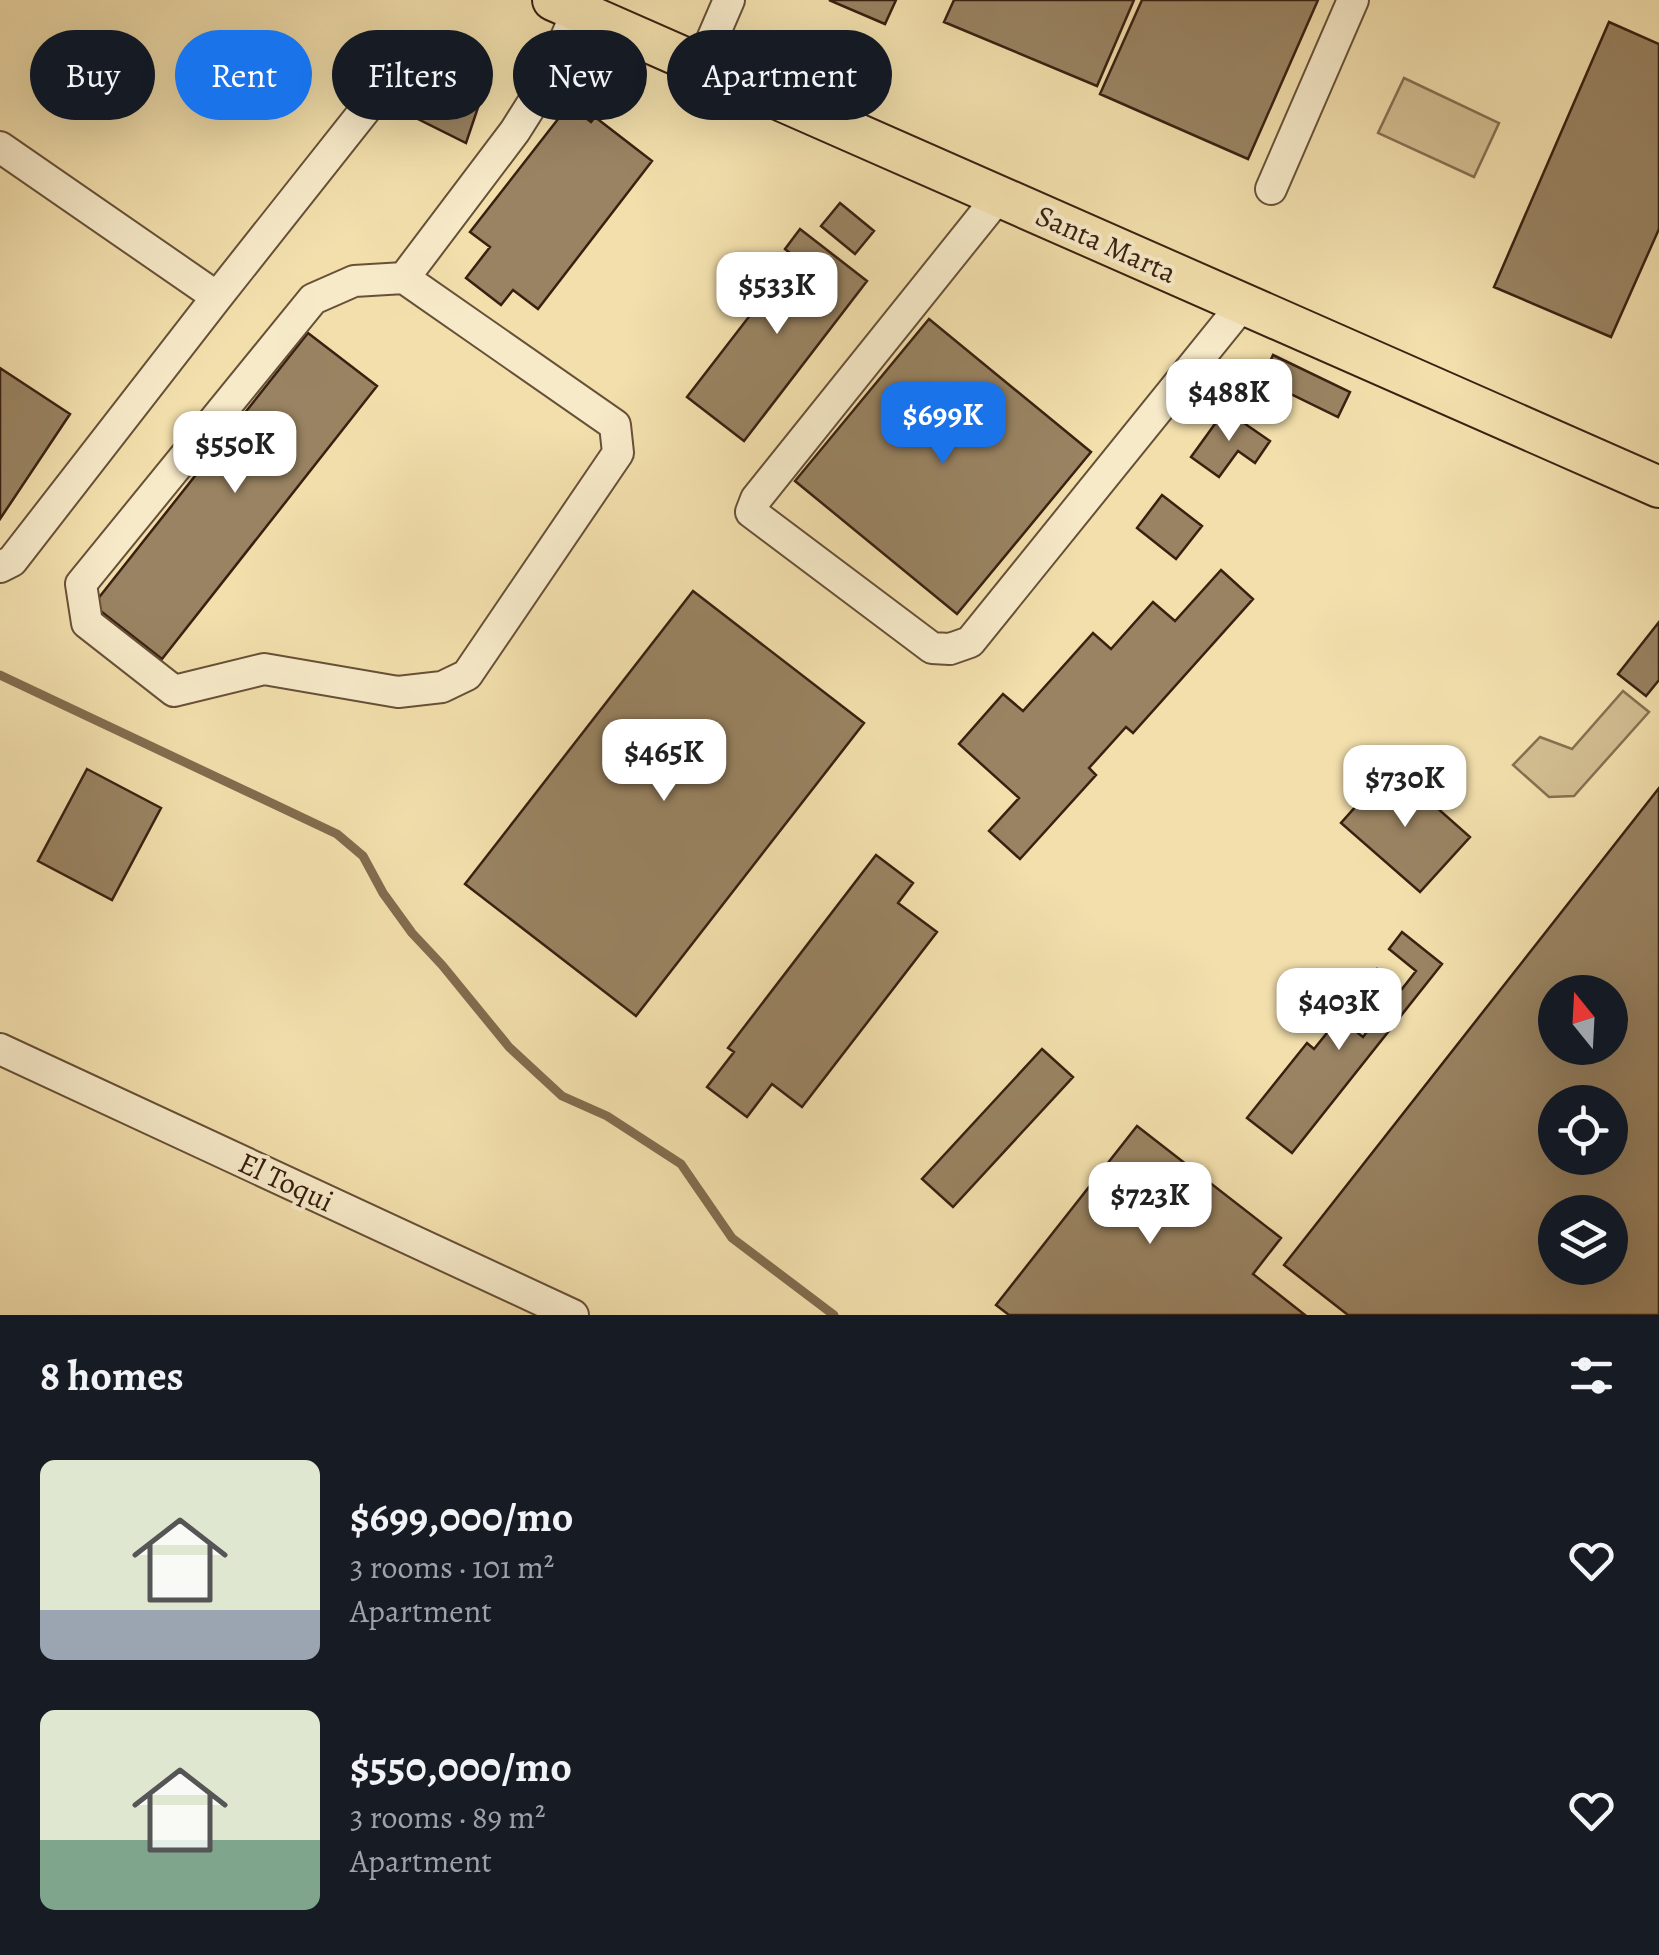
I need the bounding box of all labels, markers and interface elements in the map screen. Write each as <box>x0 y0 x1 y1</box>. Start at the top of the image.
chip: Buy <box>30 30 155 120</box>
chip: Rent <box>175 30 312 120</box>
chip: Filters <box>332 30 493 120</box>
chip: New <box>513 30 647 120</box>
chip: Apartment <box>667 30 892 120</box>
street label: Santa Marta <box>1029 195 1183 293</box>
pin: $533K <box>707 252 847 337</box>
text: $533K <box>738 262 816 306</box>
pin: $488K <box>1159 359 1299 444</box>
text: $488K <box>1188 369 1270 413</box>
pin: $699K <box>873 382 1013 467</box>
text: $699K <box>903 392 983 436</box>
pin: $550K <box>165 411 305 496</box>
text: $550K <box>195 421 275 465</box>
pin: $465K <box>594 719 734 804</box>
text: $465K <box>624 729 704 773</box>
pin: $730K <box>1335 745 1475 830</box>
text: $730K <box>1365 755 1445 799</box>
pin: $403K <box>1269 968 1409 1053</box>
north arrow <box>1538 975 1628 1065</box>
map controls <box>1538 975 1628 1285</box>
text: $403K <box>1299 978 1379 1022</box>
button: locate <box>1538 1085 1628 1175</box>
street label: El Toqui <box>232 1143 340 1221</box>
pin: $723K <box>1080 1162 1220 1247</box>
text: $723K <box>1111 1172 1189 1216</box>
button: layers <box>1538 1195 1628 1285</box>
text: 8 homes <box>40 1347 184 1404</box>
icon: filters <box>1564 1348 1619 1403</box>
text: $699,000/mo <box>350 1488 573 1545</box>
icon: home <box>120 1500 240 1620</box>
icon: heart <box>1564 1533 1619 1588</box>
text: 3 rooms · 101 m² <box>350 1545 554 1589</box>
text: Apartment <box>350 1589 492 1633</box>
text: $550,000/mo <box>350 1738 572 1795</box>
icon: home <box>120 1750 240 1870</box>
icon: heart <box>1564 1783 1619 1838</box>
text: 3 rooms · 89 m² <box>350 1795 546 1839</box>
text: Apartment <box>350 1839 492 1883</box>

